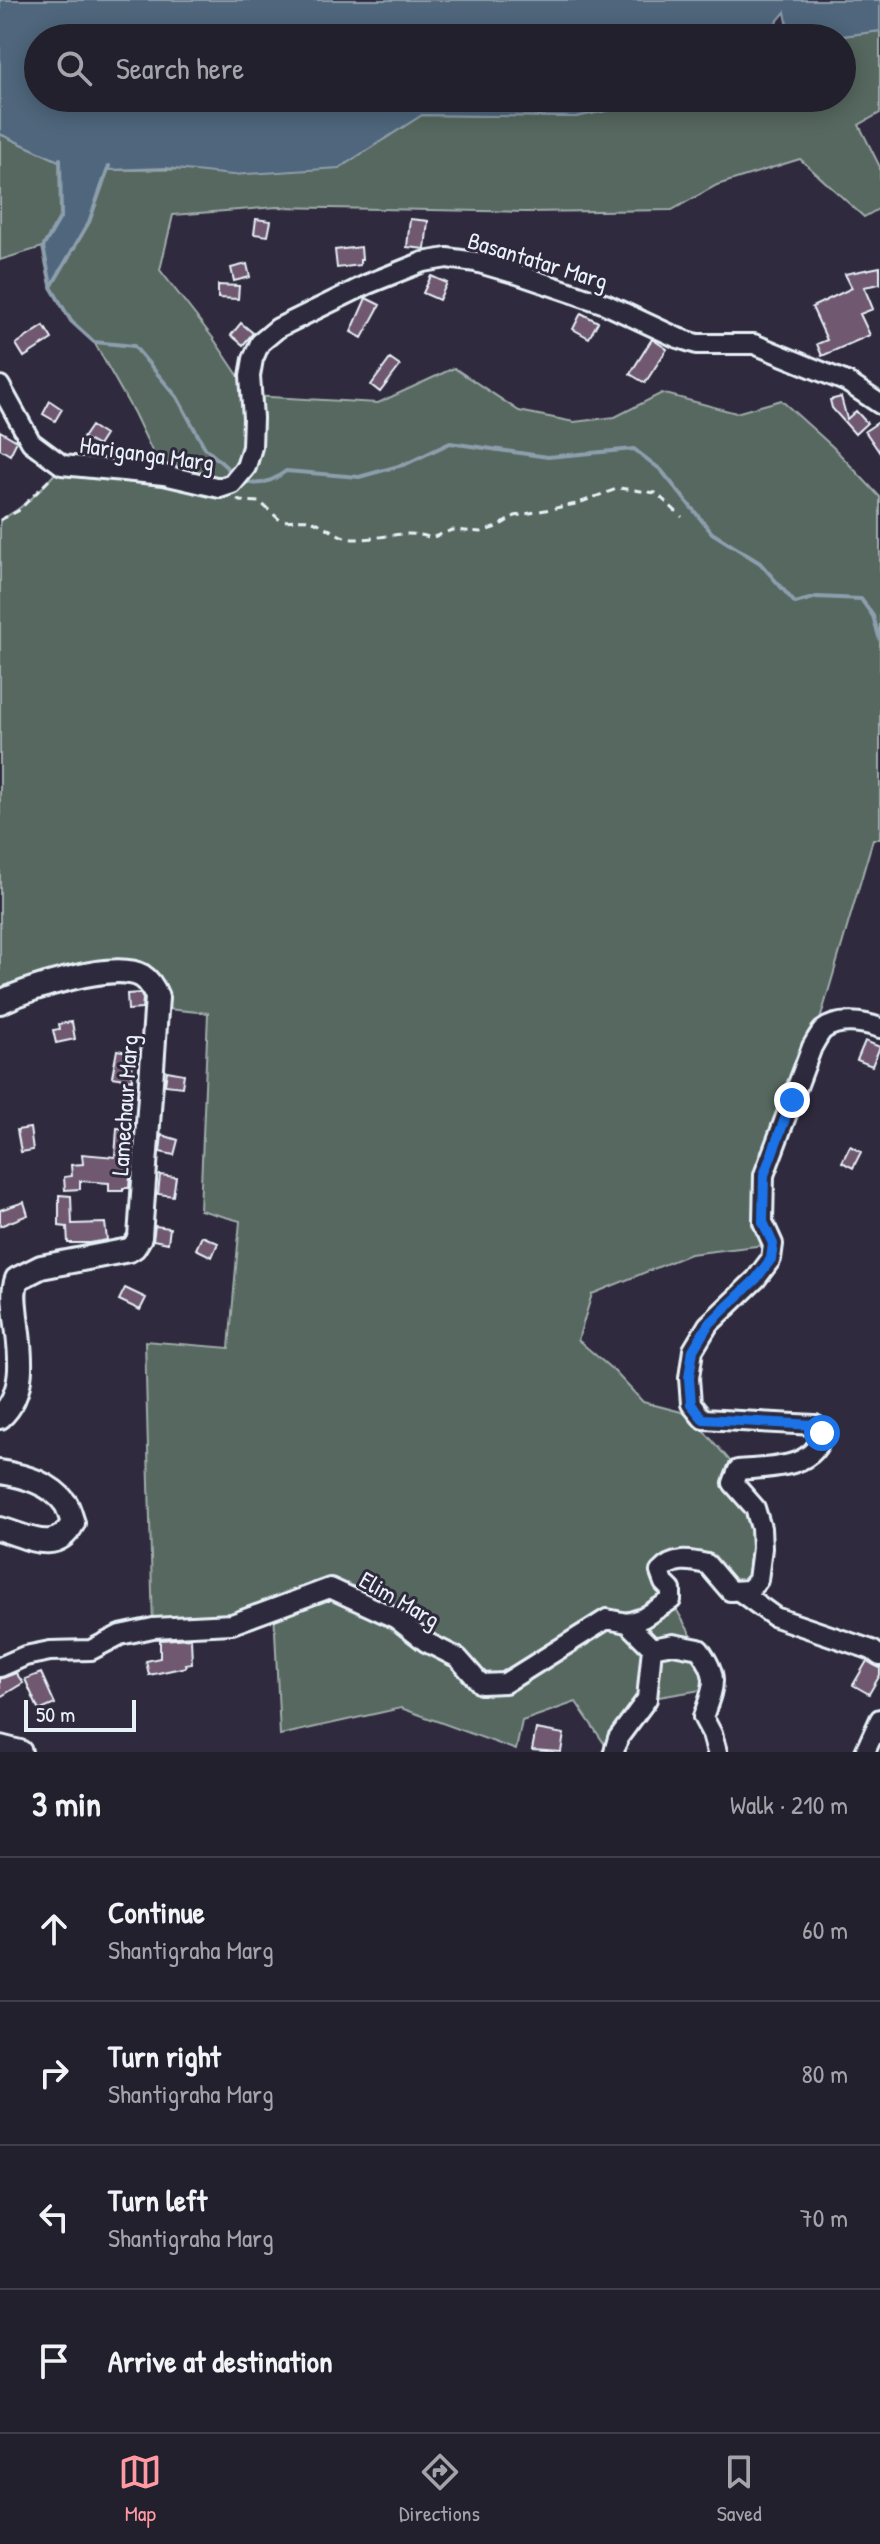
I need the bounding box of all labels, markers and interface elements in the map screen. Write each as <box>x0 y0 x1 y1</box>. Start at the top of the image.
search box <box>24 24 856 112</box>
icon: search <box>52 46 96 90</box>
text: Search here <box>116 48 244 88</box>
street label: Basantatar Marg <box>464 224 612 296</box>
street label: Hariganga Marg <box>78 428 216 478</box>
street label: Lamechaur Marg <box>103 1034 145 1176</box>
route end <box>774 1082 810 1118</box>
route start <box>804 1415 840 1451</box>
street label: Elim Marg <box>354 1563 446 1635</box>
scale bar <box>24 1696 136 1732</box>
text: 50 m <box>36 1699 75 1729</box>
text: 3 min <box>32 1781 101 1827</box>
text: Walk · 210 m <box>730 1787 848 1822</box>
text: Continue <box>108 1892 205 1932</box>
icon: ahead <box>32 1907 76 1951</box>
text: 60 m <box>802 1912 848 1947</box>
text: Shantigraha Marg <box>108 1932 274 1967</box>
text: Turn right <box>108 2036 221 2076</box>
icon: right <box>32 2051 76 2095</box>
text: 80 m <box>801 2056 848 2091</box>
text: Shantigraha Marg <box>108 2076 274 2111</box>
text: Turn left <box>108 2180 207 2220</box>
icon: left <box>32 2195 76 2239</box>
text: 70 m <box>800 2200 848 2235</box>
text: Shantigraha Marg <box>108 2220 274 2255</box>
icon: arrive <box>32 2339 76 2383</box>
text: Arrive at destination <box>108 2341 333 2381</box>
tab: Map <box>118 2450 162 2528</box>
tab: Directions <box>399 2450 480 2528</box>
tab: Saved <box>717 2450 762 2528</box>

